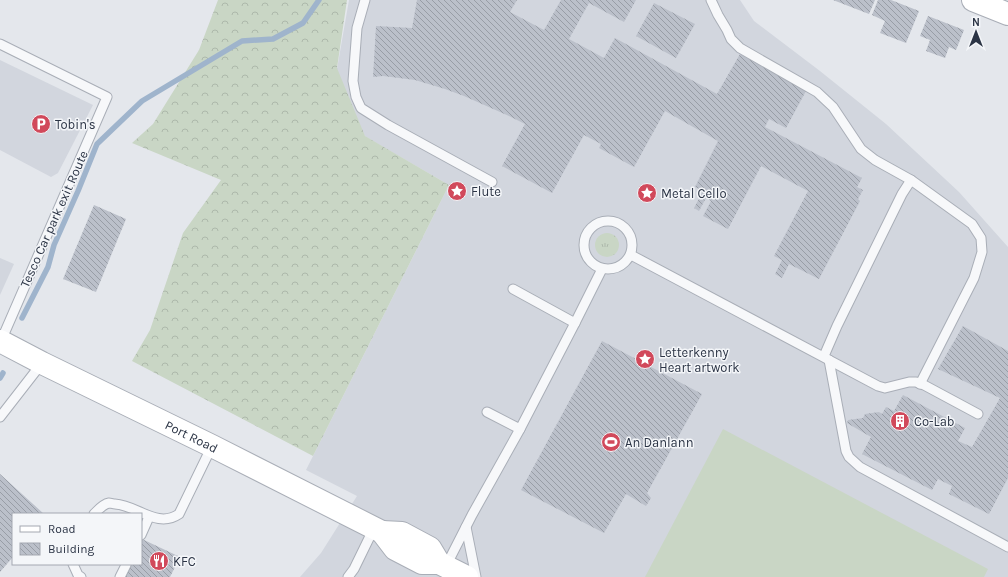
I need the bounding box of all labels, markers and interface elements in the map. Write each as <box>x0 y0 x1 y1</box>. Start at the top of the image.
north arrow <box>956 12 996 52</box>
text: N <box>972 16 980 29</box>
parking icon: Tobin's <box>30 113 52 135</box>
place label: Tobin's <box>55 117 96 132</box>
street label: Tesco Car park exit Route <box>17 148 91 290</box>
place icon: Flute <box>446 180 468 202</box>
place icon: Metal Cello <box>636 182 658 204</box>
place label: Flute <box>471 184 501 199</box>
place label: Metal Cello <box>661 186 727 201</box>
place label: Letterkenny Heart artwork <box>659 345 740 375</box>
place icon: Letterkenny Heart artwork <box>634 348 656 370</box>
building icon: Co-Lab <box>889 410 911 432</box>
place label: Co-Lab <box>914 414 955 429</box>
street label: Port Road <box>163 417 221 455</box>
sports icon: An Danlann <box>600 431 622 453</box>
place label: An Danlann <box>625 435 693 450</box>
legend <box>12 513 142 565</box>
text: Road <box>48 522 76 536</box>
text: Building <box>48 542 95 556</box>
restaurant icon: KFC <box>148 550 170 572</box>
place label: KFC <box>173 554 196 569</box>

